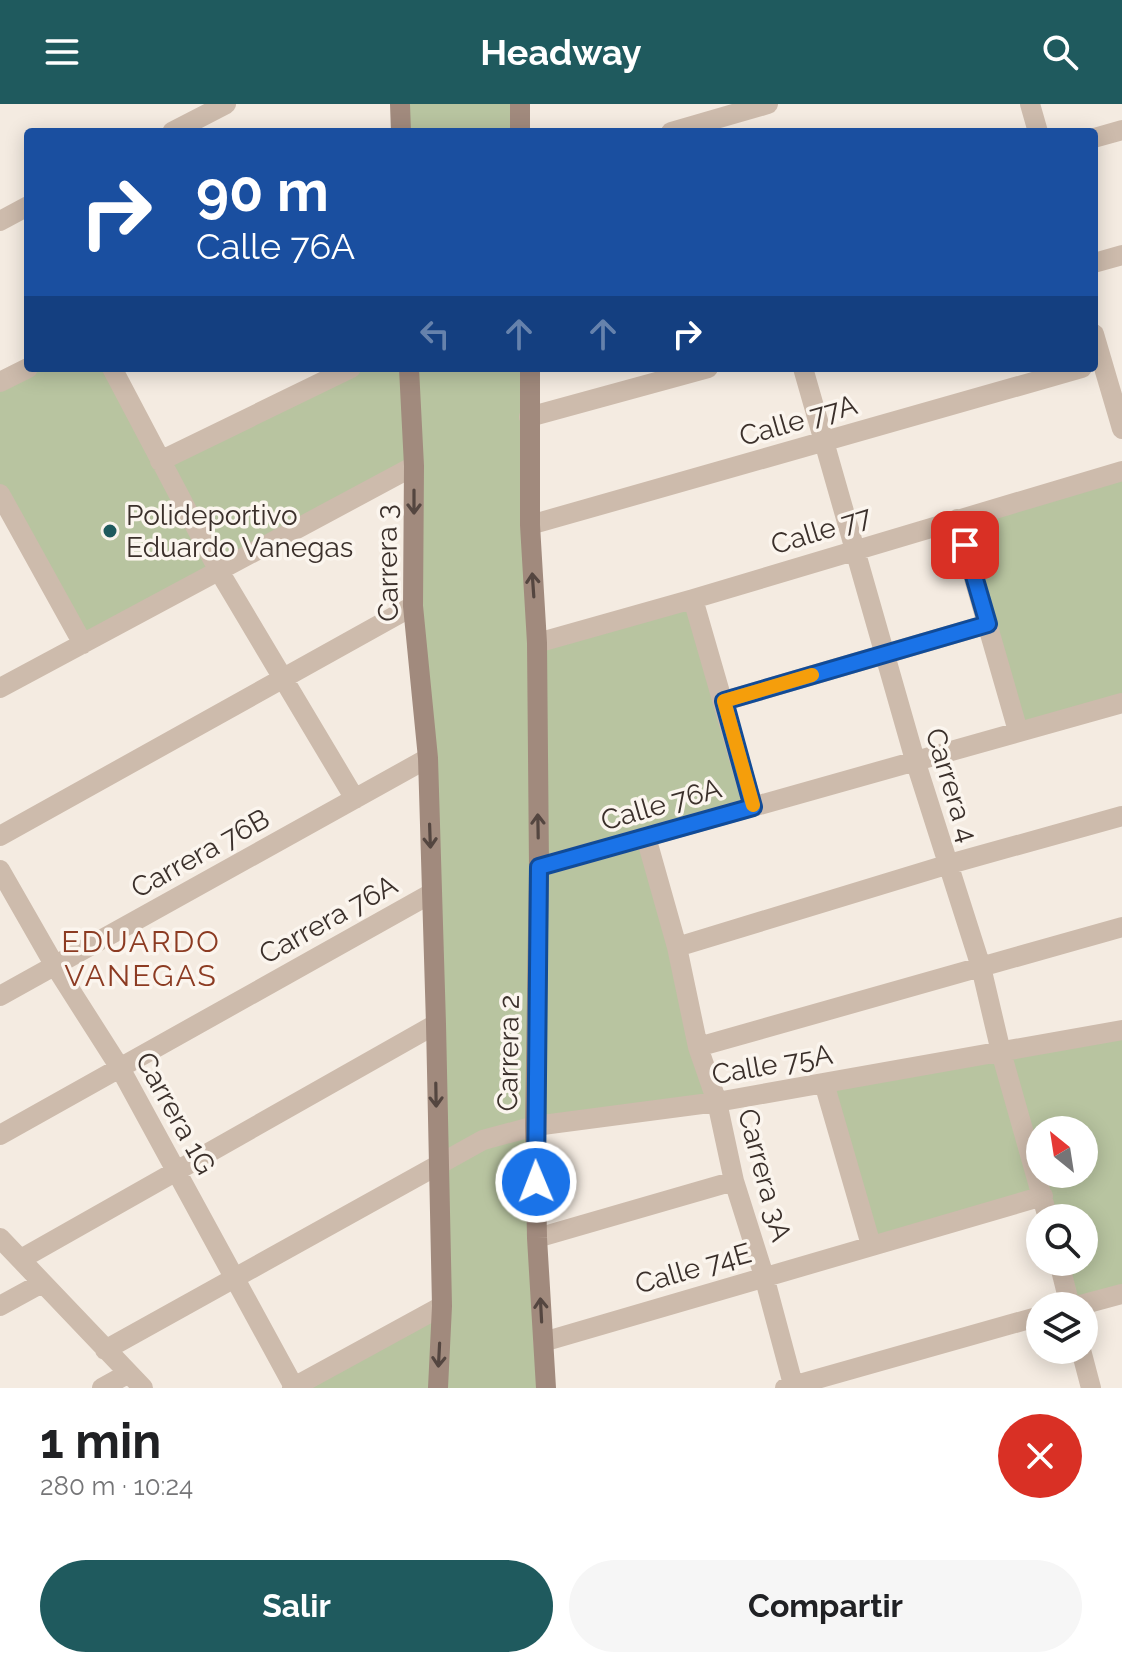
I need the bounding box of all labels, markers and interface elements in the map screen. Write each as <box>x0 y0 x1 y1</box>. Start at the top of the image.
icon: menu <box>40 30 84 74</box>
icon: search <box>1038 30 1082 74</box>
text: Headway <box>480 31 642 73</box>
text: 90 m <box>196 158 329 224</box>
icon: right <box>64 160 168 264</box>
text: Calle 76A <box>196 225 355 267</box>
icon: left <box>413 312 457 356</box>
icon: ahead <box>497 312 541 356</box>
icon: ahead <box>581 312 625 356</box>
icon: right <box>665 312 709 356</box>
street label: Calle 77A <box>735 388 861 453</box>
one-way arrow <box>406 488 422 515</box>
place label: Polideportivo Eduardo Vanegas <box>126 499 353 564</box>
street label: Calle 77 <box>767 500 875 561</box>
street label: Carrera 3 <box>370 504 405 622</box>
pin <box>931 511 999 579</box>
marker: Polideportivo Eduardo Vanegas <box>101 522 119 540</box>
icon: arrive <box>943 523 987 567</box>
one-way arrow <box>525 572 540 599</box>
street label: Carrera 4 <box>919 724 984 846</box>
street label: Calle 76A <box>597 772 725 837</box>
street label: Carrera 76B <box>125 802 275 905</box>
one-way arrow <box>530 813 546 840</box>
one-way arrow <box>423 822 438 849</box>
street label: Carrera 76A <box>253 868 403 971</box>
district label: EDUARDO VANEGAS <box>61 924 221 993</box>
street label: Carrera 2 <box>491 994 526 1112</box>
street label: Calle 75A <box>709 1038 835 1091</box>
street label: Carrera 1G <box>129 1047 223 1180</box>
one-way arrow <box>429 1081 444 1108</box>
street label: Carrera 3A <box>731 1105 798 1245</box>
north arrow <box>1026 1116 1098 1188</box>
map controls <box>1026 1116 1098 1364</box>
position arrow <box>494 1140 578 1224</box>
button: search <box>1026 1204 1098 1276</box>
street label: Calle 74E <box>631 1236 755 1301</box>
button: layers <box>1026 1292 1098 1364</box>
one-way arrow <box>534 1297 549 1324</box>
one-way arrow <box>432 1341 447 1368</box>
text: 1 min <box>40 1413 161 1469</box>
button: close <box>998 1414 1082 1498</box>
text: 280 m · 10:24 <box>40 1471 193 1501</box>
button: Salir <box>40 1560 553 1652</box>
button: Compartir <box>569 1560 1082 1652</box>

